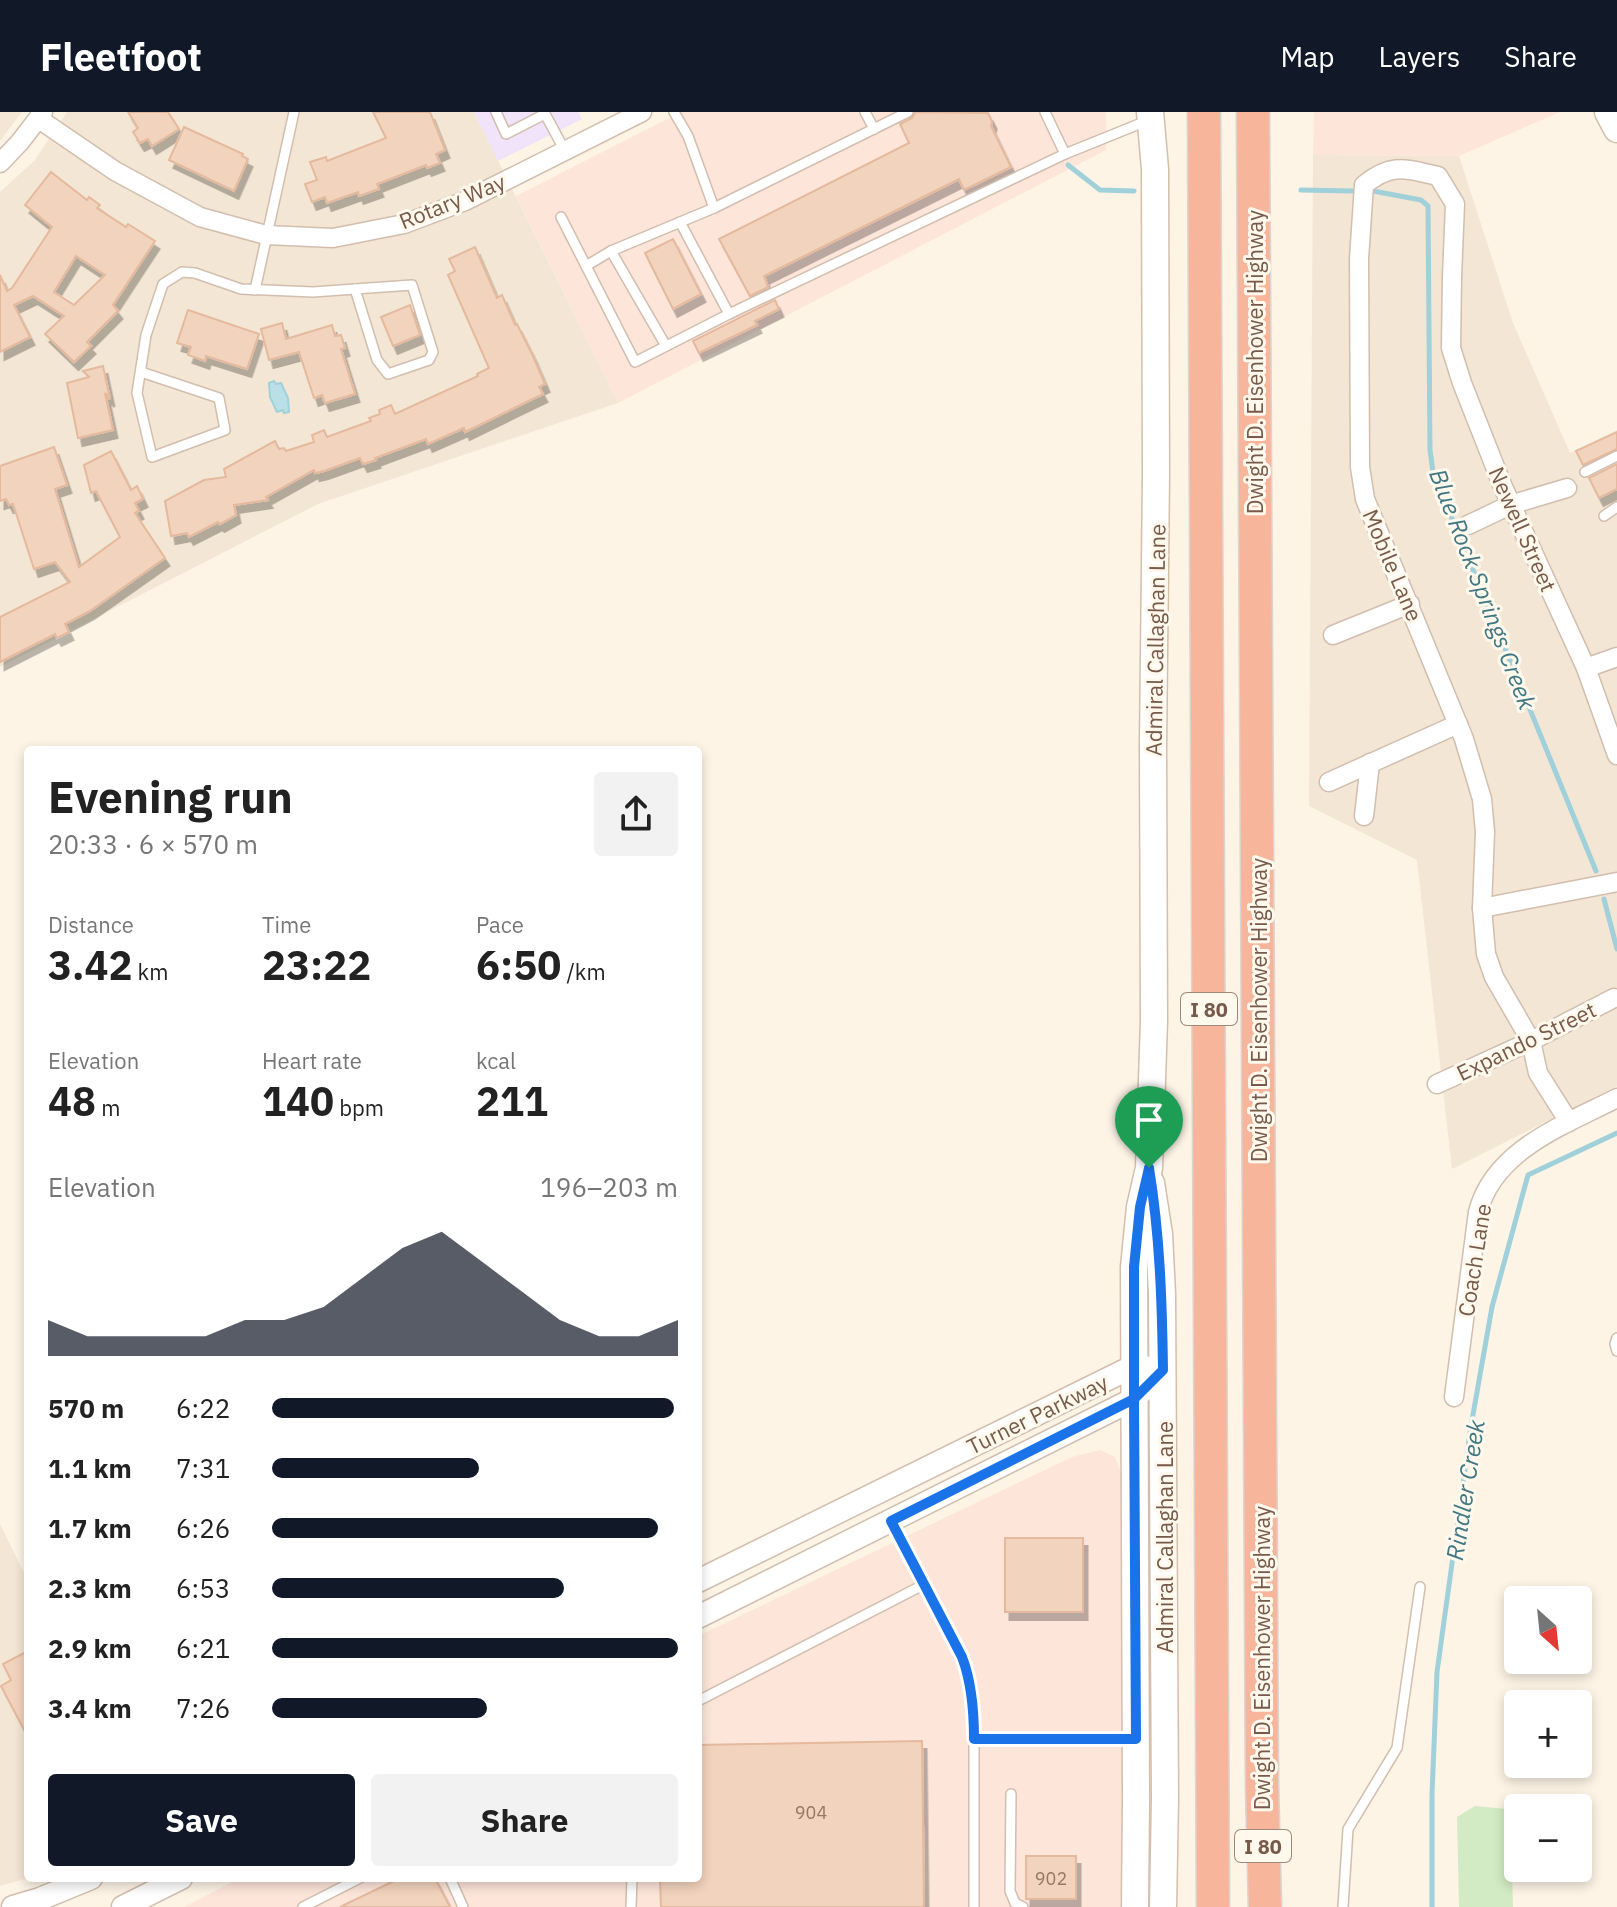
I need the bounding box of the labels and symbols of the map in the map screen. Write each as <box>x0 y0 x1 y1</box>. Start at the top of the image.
street label: Rotary Way <box>395 167 509 235</box>
street label: Dwight D. Eisenhower Highway <box>1240 210 1269 514</box>
street label: Newell Street <box>1483 462 1563 596</box>
water label: Blue Rock Springs Creek <box>1422 464 1544 715</box>
street label: Mobile Lane <box>1356 505 1430 625</box>
street label: Admiral Callaghan Lane <box>1138 524 1172 756</box>
street label: Dwight D. Eisenhower Highway <box>1244 858 1273 1162</box>
road number: I 80 <box>1181 993 1237 1025</box>
street label: Expando Street <box>1452 995 1600 1087</box>
pin <box>1115 1086 1183 1168</box>
street label: Coach Lane <box>1451 1202 1497 1318</box>
street label: Turner Parkway <box>962 1367 1112 1461</box>
water label: Rindler Creek <box>1438 1417 1492 1563</box>
street label: Admiral Callaghan Lane <box>1150 1421 1179 1653</box>
street label: Dwight D. Eisenhower Highway <box>1247 1506 1276 1810</box>
north arrow <box>1504 1586 1592 1674</box>
house number: 904 <box>795 1801 827 1824</box>
road number: I 80 <box>1235 1830 1291 1862</box>
house number: 902 <box>1035 1867 1067 1890</box>

